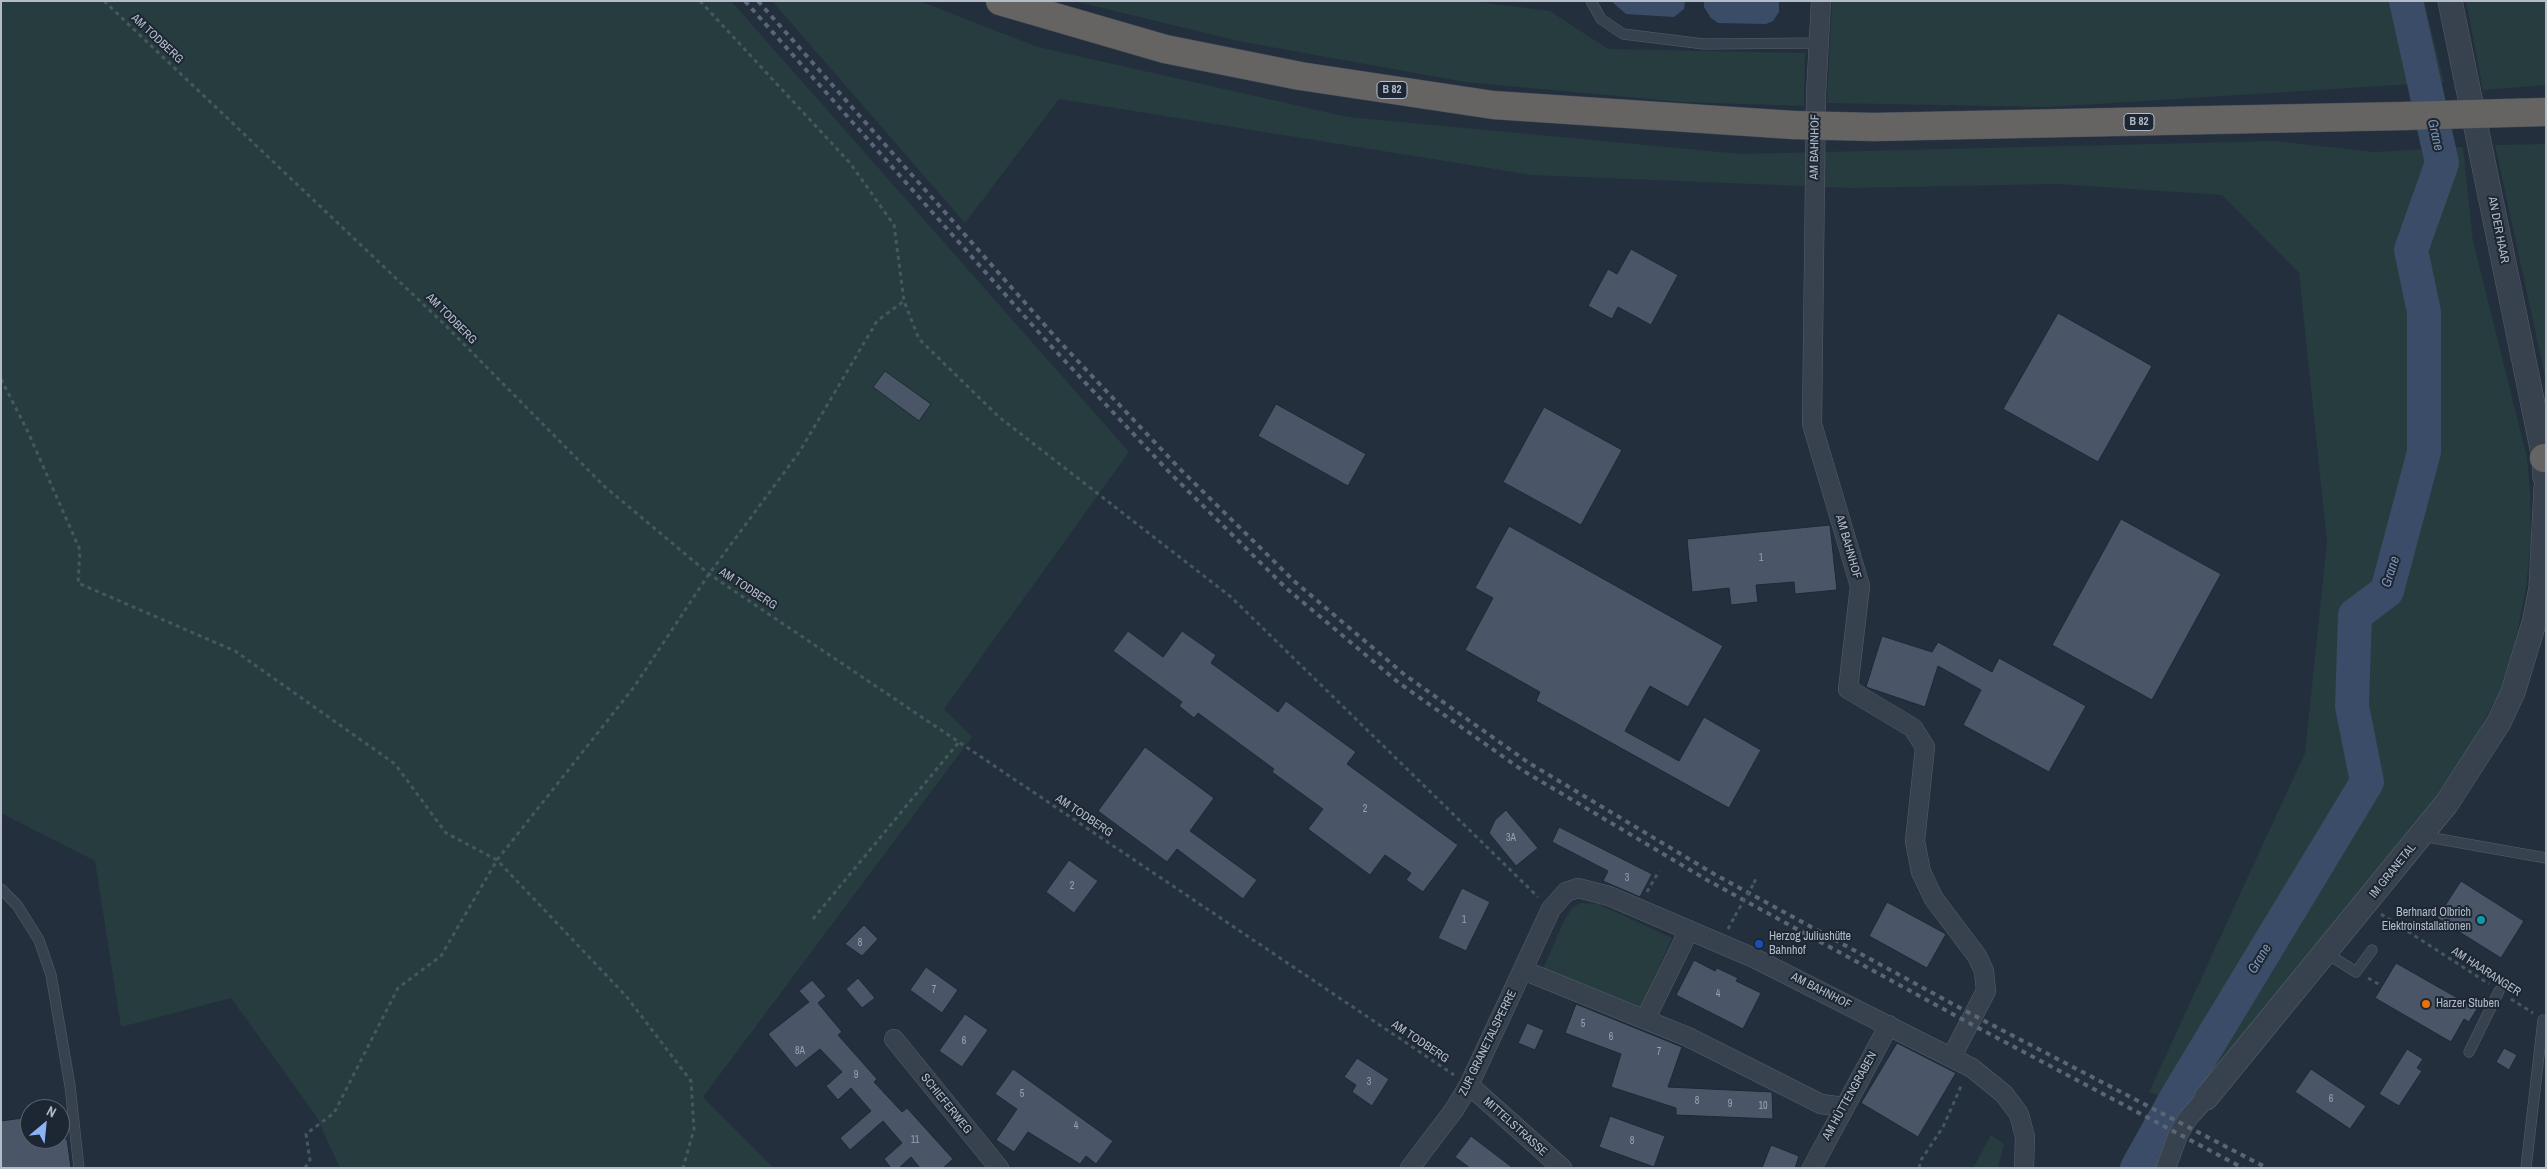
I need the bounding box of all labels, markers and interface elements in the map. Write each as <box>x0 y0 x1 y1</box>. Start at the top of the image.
street label: AM TODBERG <box>128 11 186 67</box>
road number: B 82 <box>1377 82 1407 98</box>
street label: AM BAHNHOF <box>1807 114 1823 180</box>
road number: B 82 <box>2124 114 2154 130</box>
water label: Grane <box>2423 118 2447 152</box>
street label: AN DER HAAR <box>2485 196 2511 264</box>
street label: AM TODBERG <box>423 291 479 347</box>
street label: AM BAHNHOF <box>1832 513 1864 581</box>
house number: 1 <box>1759 552 1763 564</box>
water label: Grane <box>2378 554 2404 590</box>
street label: AM TODBERG <box>716 565 780 613</box>
street label: AM TODBERG <box>1053 792 1115 840</box>
house number: 2 <box>1363 803 1367 815</box>
house number: 3A <box>1506 832 1516 844</box>
street label: IM GRANETAL <box>2367 841 2419 901</box>
house number: 3 <box>1625 872 1629 884</box>
house number: 2 <box>1070 880 1074 892</box>
place label: Berhnard Olbrich Elektroinstallationen <box>2382 906 2471 934</box>
house number: 1 <box>1462 914 1466 926</box>
marker: Berhnard Olbrich Elektroinstallationen <box>2475 914 2487 926</box>
place label: Herzog Juliushütte Bahnhof <box>1769 930 1851 958</box>
house number: 8 <box>858 937 862 949</box>
marker: Herzog Juliushütte Bahnhof <box>1753 938 1765 950</box>
water label: Grane <box>2245 941 2275 977</box>
street label: AM HAARANGER <box>2449 944 2523 1000</box>
street label: AM BAHNHOF <box>1789 970 1853 1012</box>
house number: 7 <box>932 984 936 996</box>
street label: ZUR GRANETALSPERRE <box>1456 988 1520 1098</box>
house number: 4 <box>1716 988 1720 1000</box>
place label: Harzer Stuben <box>2436 997 2499 1011</box>
marker: Harzer Stuben <box>2420 998 2432 1010</box>
street label: AM TODBERG <box>1389 1018 1451 1066</box>
house number: 5 <box>1581 1018 1585 1030</box>
house number: 6 <box>1609 1031 1613 1043</box>
house number: 6 <box>962 1035 966 1047</box>
house number: 8A <box>795 1045 805 1057</box>
house number: 7 <box>1657 1046 1661 1058</box>
street label: AM HÜTTENGRABEN <box>1820 1049 1880 1143</box>
house number: 9 <box>854 1069 858 1081</box>
street label: SCHIEFERWEG <box>917 1071 975 1137</box>
house number: 3 <box>1367 1076 1371 1088</box>
house number: 5 <box>1020 1088 1024 1100</box>
house number: 6 <box>2329 1093 2333 1105</box>
street label: MITTELSTRASSE <box>1480 1095 1550 1159</box>
house number: 8 <box>1695 1095 1699 1107</box>
house number: 9 <box>1728 1098 1732 1110</box>
north arrow <box>20 1099 70 1149</box>
house number: 10 <box>1758 1100 1768 1112</box>
text: N <box>44 1102 59 1122</box>
house number: 4 <box>1074 1120 1078 1132</box>
house number: 11 <box>911 1134 919 1146</box>
house number: 8 <box>1630 1135 1634 1147</box>

